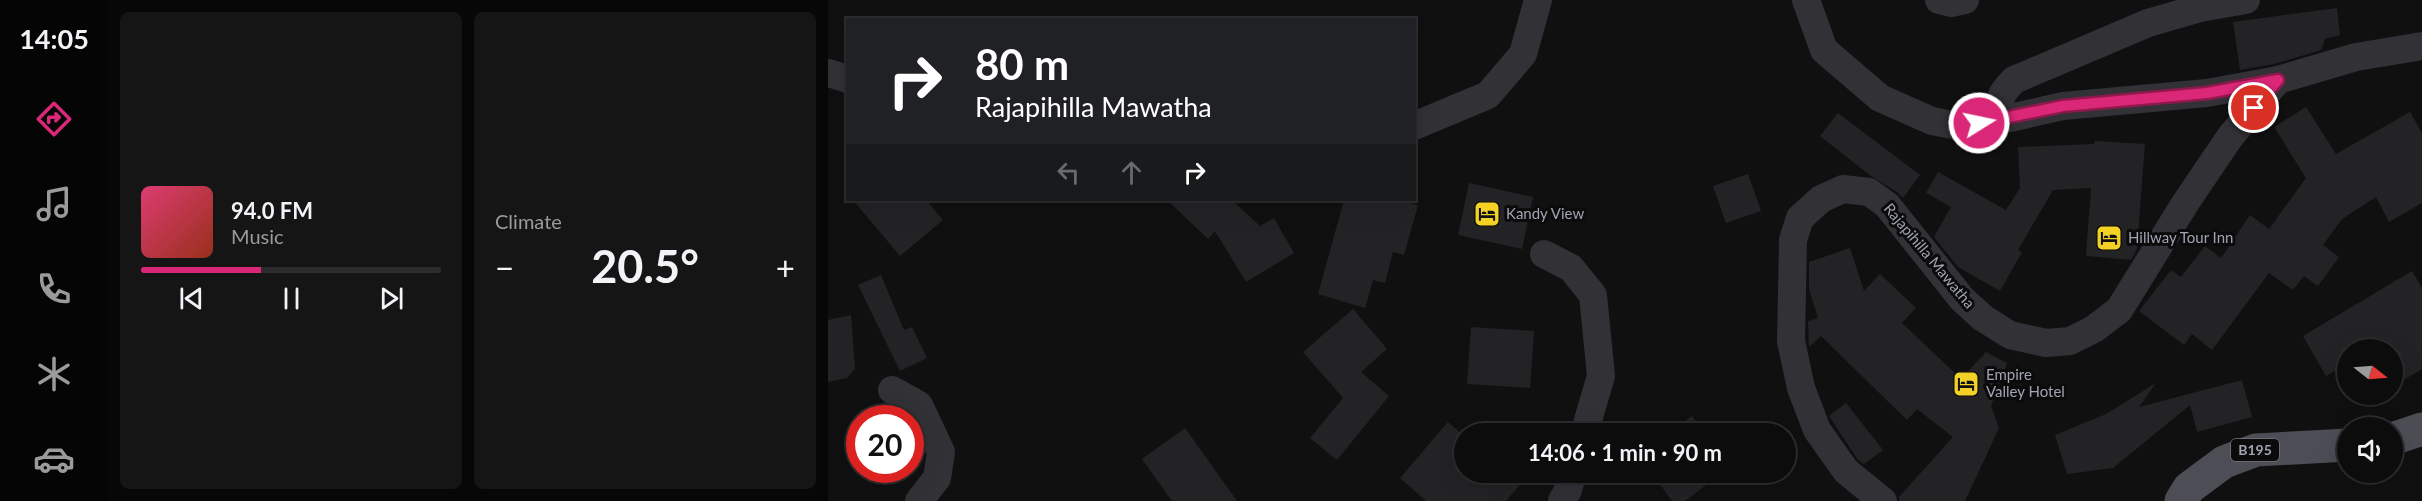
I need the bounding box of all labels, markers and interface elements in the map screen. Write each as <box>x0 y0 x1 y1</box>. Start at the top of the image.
text: 14:05 <box>19 22 89 55</box>
text: 80 m <box>975 39 1069 89</box>
icon: right <box>876 42 954 120</box>
pin <box>2228 82 2279 133</box>
text: Rajapihilla Mawatha <box>975 90 1212 123</box>
position arrow <box>1947 91 2011 155</box>
icon: arrive <box>2237 91 2270 124</box>
icon: directions <box>33 98 75 140</box>
icon: left <box>1052 156 1085 189</box>
icon: ahead <box>1115 156 1148 189</box>
icon: right <box>1178 156 1211 189</box>
icon: music <box>33 183 75 225</box>
text: 94.0 FM <box>231 197 313 224</box>
hotel icon: Kandy View <box>1472 199 1502 229</box>
street label: Rajapihilla Mawatha <box>1881 199 1979 312</box>
place label: Kandy View <box>1506 204 1584 222</box>
text: Climate <box>495 209 562 233</box>
hotel icon: Hillway Tour Inn <box>2094 223 2124 253</box>
text: Music <box>231 224 284 248</box>
place label: Hillway Tour Inn <box>2128 228 2233 246</box>
text: 20.5° <box>591 239 699 293</box>
text: − <box>495 247 514 287</box>
text: + <box>776 247 795 287</box>
icon: phone <box>33 268 75 310</box>
icon: previous <box>175 282 208 315</box>
icon: pause <box>275 282 308 315</box>
icon: next <box>375 282 408 315</box>
north arrow <box>2337 339 2403 405</box>
map controls <box>2337 339 2403 483</box>
icon: climate <box>33 353 75 395</box>
place label: Empire Valley Hotel <box>1986 365 2065 400</box>
hotel icon: Empire Valley Hotel <box>1951 369 1981 399</box>
speed limit sign: 20 <box>846 405 924 483</box>
button: sound <box>2337 417 2403 483</box>
icon: car <box>33 438 75 480</box>
text: 14:06 · 1 min · 90 m <box>1528 439 1722 466</box>
road number: B195 <box>2231 439 2279 461</box>

